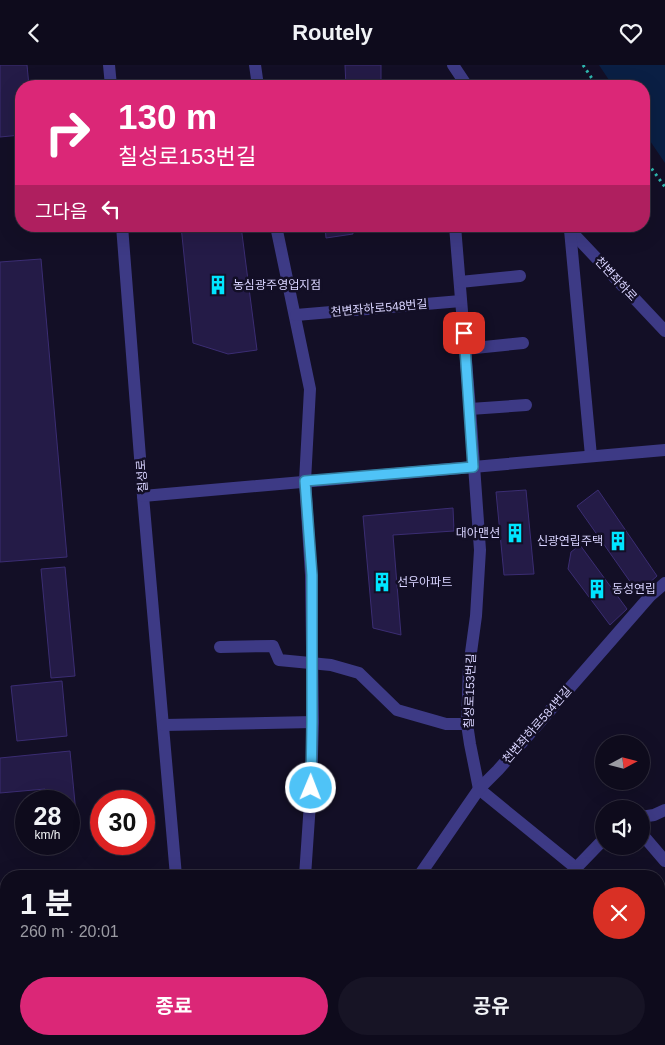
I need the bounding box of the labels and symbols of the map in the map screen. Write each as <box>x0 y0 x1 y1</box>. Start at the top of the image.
street label: 천변좌하로 <box>592 254 640 304</box>
building icon: 농심광주영업지점 <box>207 274 229 296</box>
place label: 농심광주영업지점 <box>233 278 321 292</box>
street label: 천변좌하로548번길 <box>330 297 428 319</box>
pin <box>443 312 485 354</box>
street label: 칠성로 <box>134 459 150 493</box>
building icon: 대아맨션 <box>504 522 526 544</box>
place label: 대아맨션 <box>456 526 500 540</box>
building icon: 신광연립주택 <box>607 530 629 552</box>
place label: 신광연립주택 <box>537 534 603 548</box>
building icon: 선우아파트 <box>371 571 393 593</box>
place label: 선우아파트 <box>397 575 452 589</box>
building icon: 동성연립 <box>586 578 608 600</box>
place label: 동성연립 <box>612 582 656 596</box>
street label: 칠성로153번길 <box>462 653 478 729</box>
street label: 천변좌하로584번길 <box>500 684 574 766</box>
north arrow <box>595 735 650 790</box>
position arrow <box>284 761 336 813</box>
speed limit sign: 30 <box>90 790 155 855</box>

